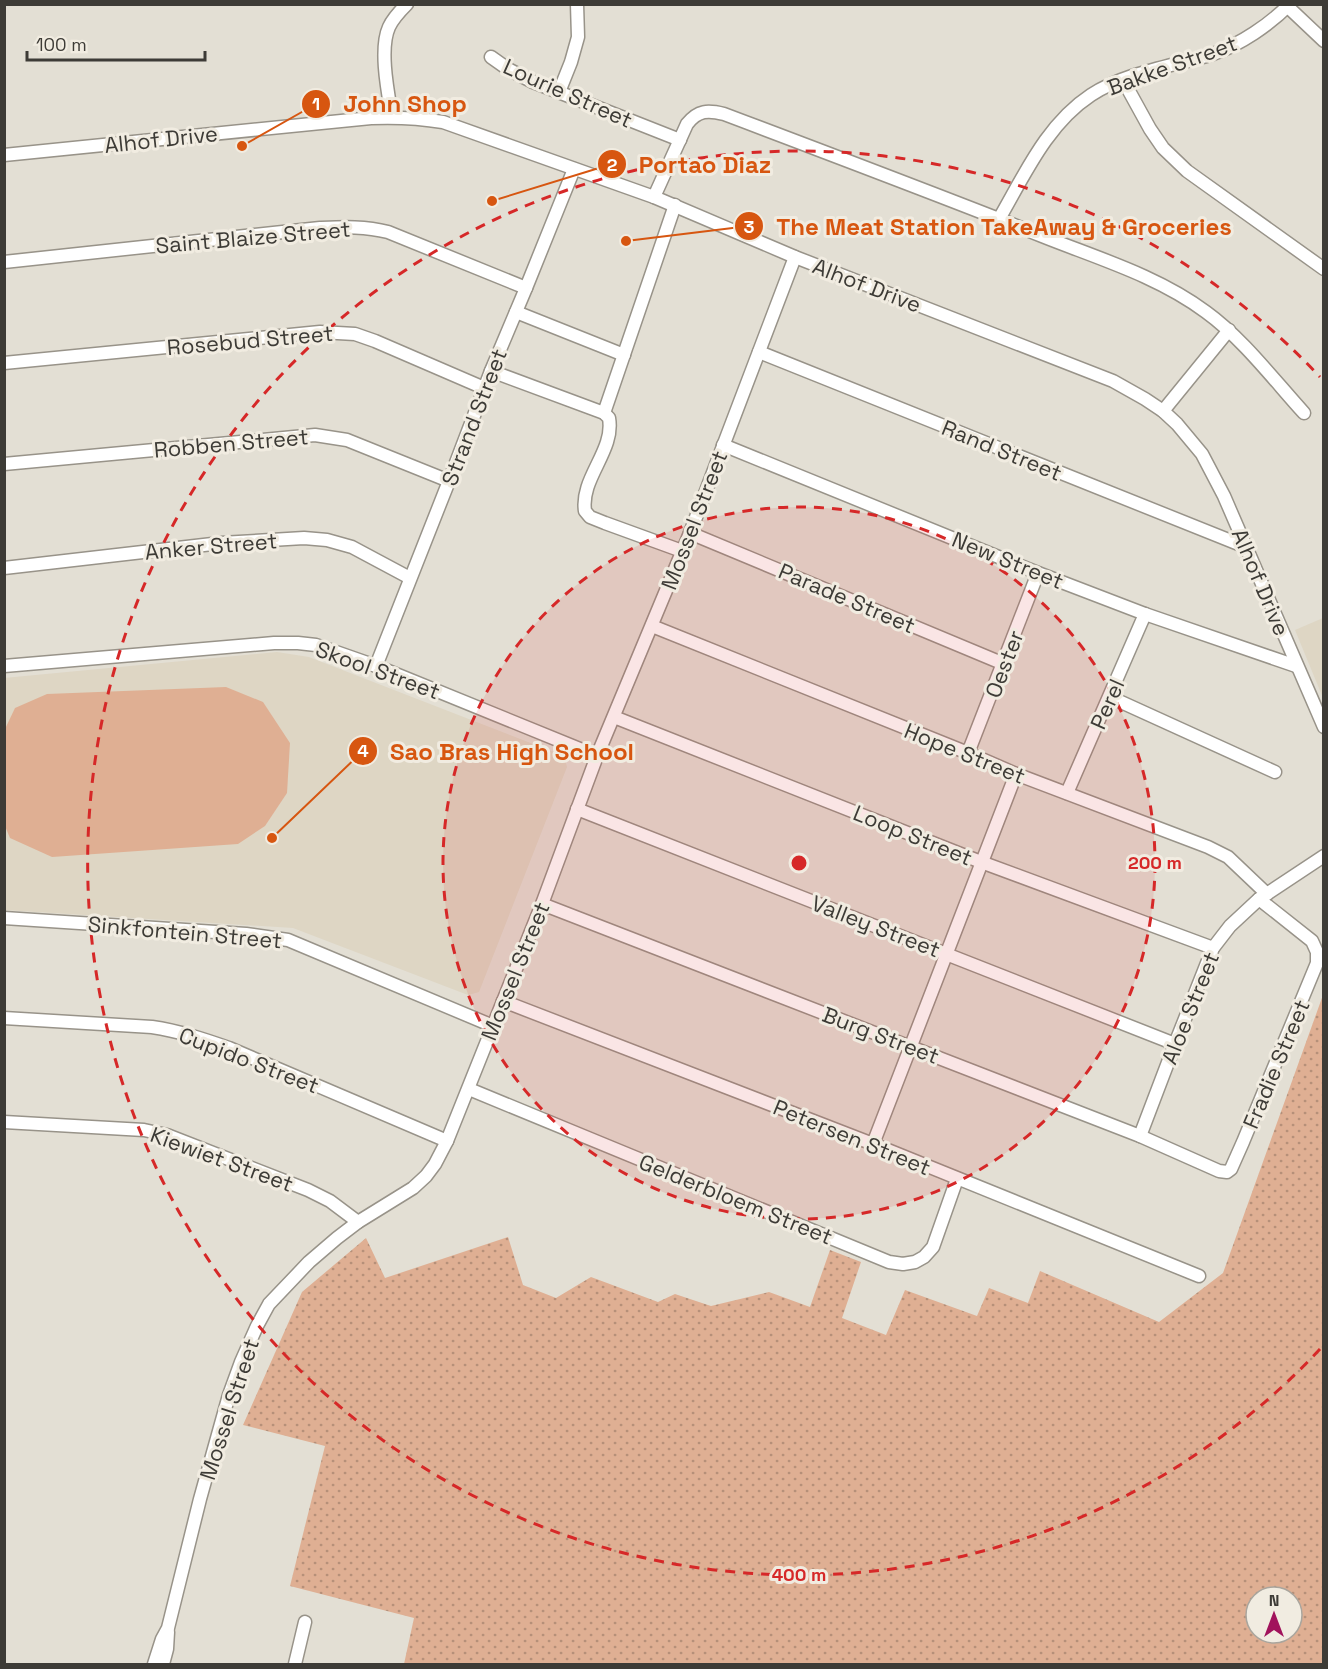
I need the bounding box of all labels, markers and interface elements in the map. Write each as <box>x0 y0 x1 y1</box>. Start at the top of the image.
scale bar <box>27 24 206 62</box>
street label: Bakke Street <box>1103 29 1241 101</box>
text: 100 m <box>36 33 87 56</box>
street label: Lourie Street <box>499 52 637 134</box>
callout: John Shop <box>301 83 479 125</box>
text: John Shop <box>343 88 467 119</box>
text: 1 <box>312 92 320 115</box>
street label: Alhof Drive <box>103 119 219 159</box>
callout: Portao Diaz <box>597 143 784 185</box>
text: Portao Diaz <box>639 149 771 180</box>
text: 2 <box>607 153 618 176</box>
callout: The Meat Station TakeAway & Groceries <box>734 205 1244 247</box>
text: The Meat Station TakeAway & Groceries <box>776 211 1232 242</box>
street label: Saint Blaize Street <box>154 215 352 259</box>
text: 3 <box>744 215 755 238</box>
street label: Alhof Drive <box>809 252 925 318</box>
street label: Rosebud Street <box>166 319 334 361</box>
street label: Strand Street <box>435 344 513 490</box>
street label: Rand Street <box>938 413 1066 487</box>
street label: Robben Street <box>152 422 310 464</box>
street label: Mossel Street <box>655 446 733 594</box>
street label: Alhof Drive <box>1226 524 1296 640</box>
street label: New Street <box>948 525 1068 595</box>
street label: Anker Street <box>144 526 278 566</box>
street label: Parade Street <box>774 557 920 639</box>
street label: Oester <box>978 626 1030 702</box>
street label: Skool Street <box>312 635 444 705</box>
street label: Perel <box>1084 674 1130 734</box>
street label: Hope Street <box>900 716 1030 790</box>
callout: Sao Bras High School <box>348 730 646 772</box>
text: Sao Bras High School <box>390 736 634 767</box>
text: 4 <box>357 739 369 762</box>
street label: Loop Street <box>849 798 977 872</box>
text: 200 m <box>1128 851 1182 874</box>
centre of rings <box>789 853 809 873</box>
street label: Valley Street <box>808 889 944 963</box>
street label: Mossel Street <box>474 898 556 1044</box>
street label: Sinkfontein Street <box>87 910 283 954</box>
street label: Aloe Street <box>1155 948 1225 1068</box>
street label: Fradie Street <box>1236 995 1316 1133</box>
street label: Burg Street <box>819 1000 943 1070</box>
street label: Cupido Street <box>175 1020 323 1100</box>
street label: Petersen Street <box>769 1093 935 1181</box>
street label: Kiewiet Street <box>147 1120 297 1198</box>
street label: Gelderbloem Street <box>635 1147 837 1251</box>
street label: Mossel Street <box>193 1335 265 1483</box>
text: 400 m <box>772 1563 826 1586</box>
north arrow <box>1244 1585 1304 1645</box>
text: N <box>1269 1590 1279 1611</box>

